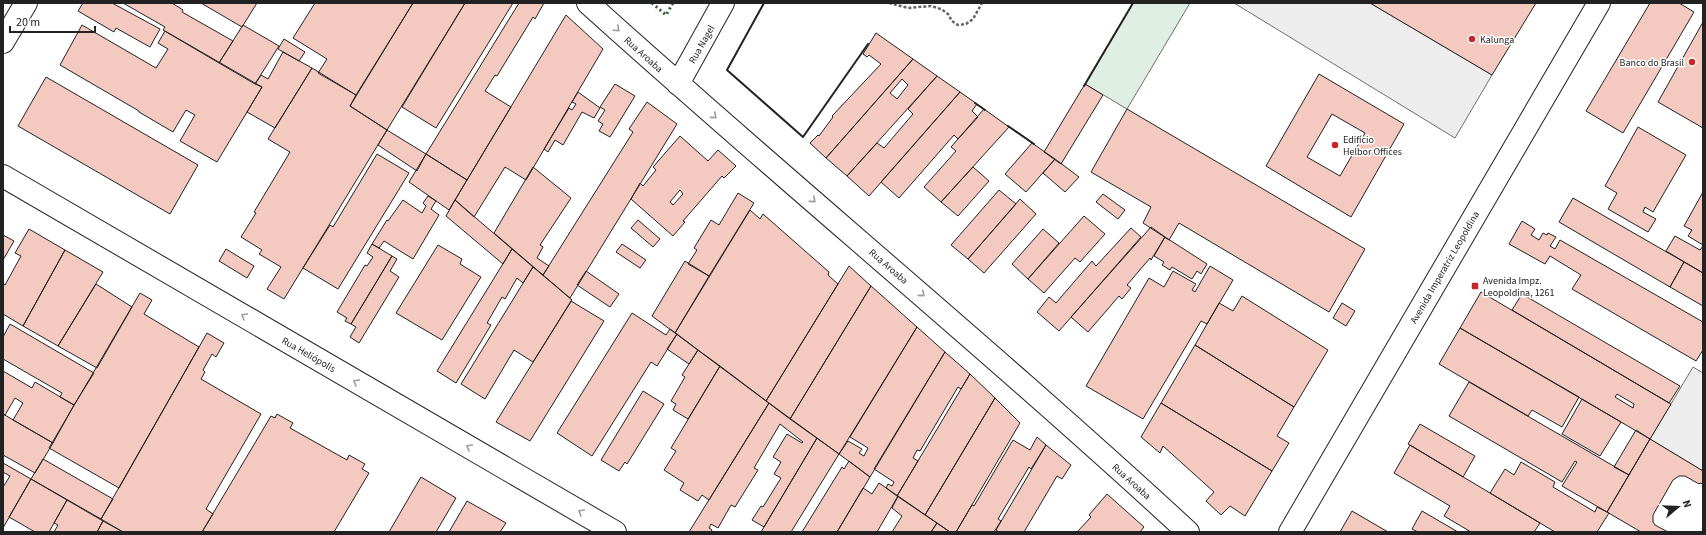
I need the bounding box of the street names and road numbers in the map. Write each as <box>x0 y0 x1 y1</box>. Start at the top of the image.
street label: Rua Nagel <box>686 22 718 66</box>
street label: Rua Aroaba <box>621 34 666 76</box>
street label: Avenida Imperatriz Leopoldina <box>1407 209 1483 326</box>
street label: Rua Aroaba <box>866 246 911 288</box>
street label: Rua Heliópolis <box>279 334 338 376</box>
street label: Rua Aroaba <box>1109 461 1154 503</box>

